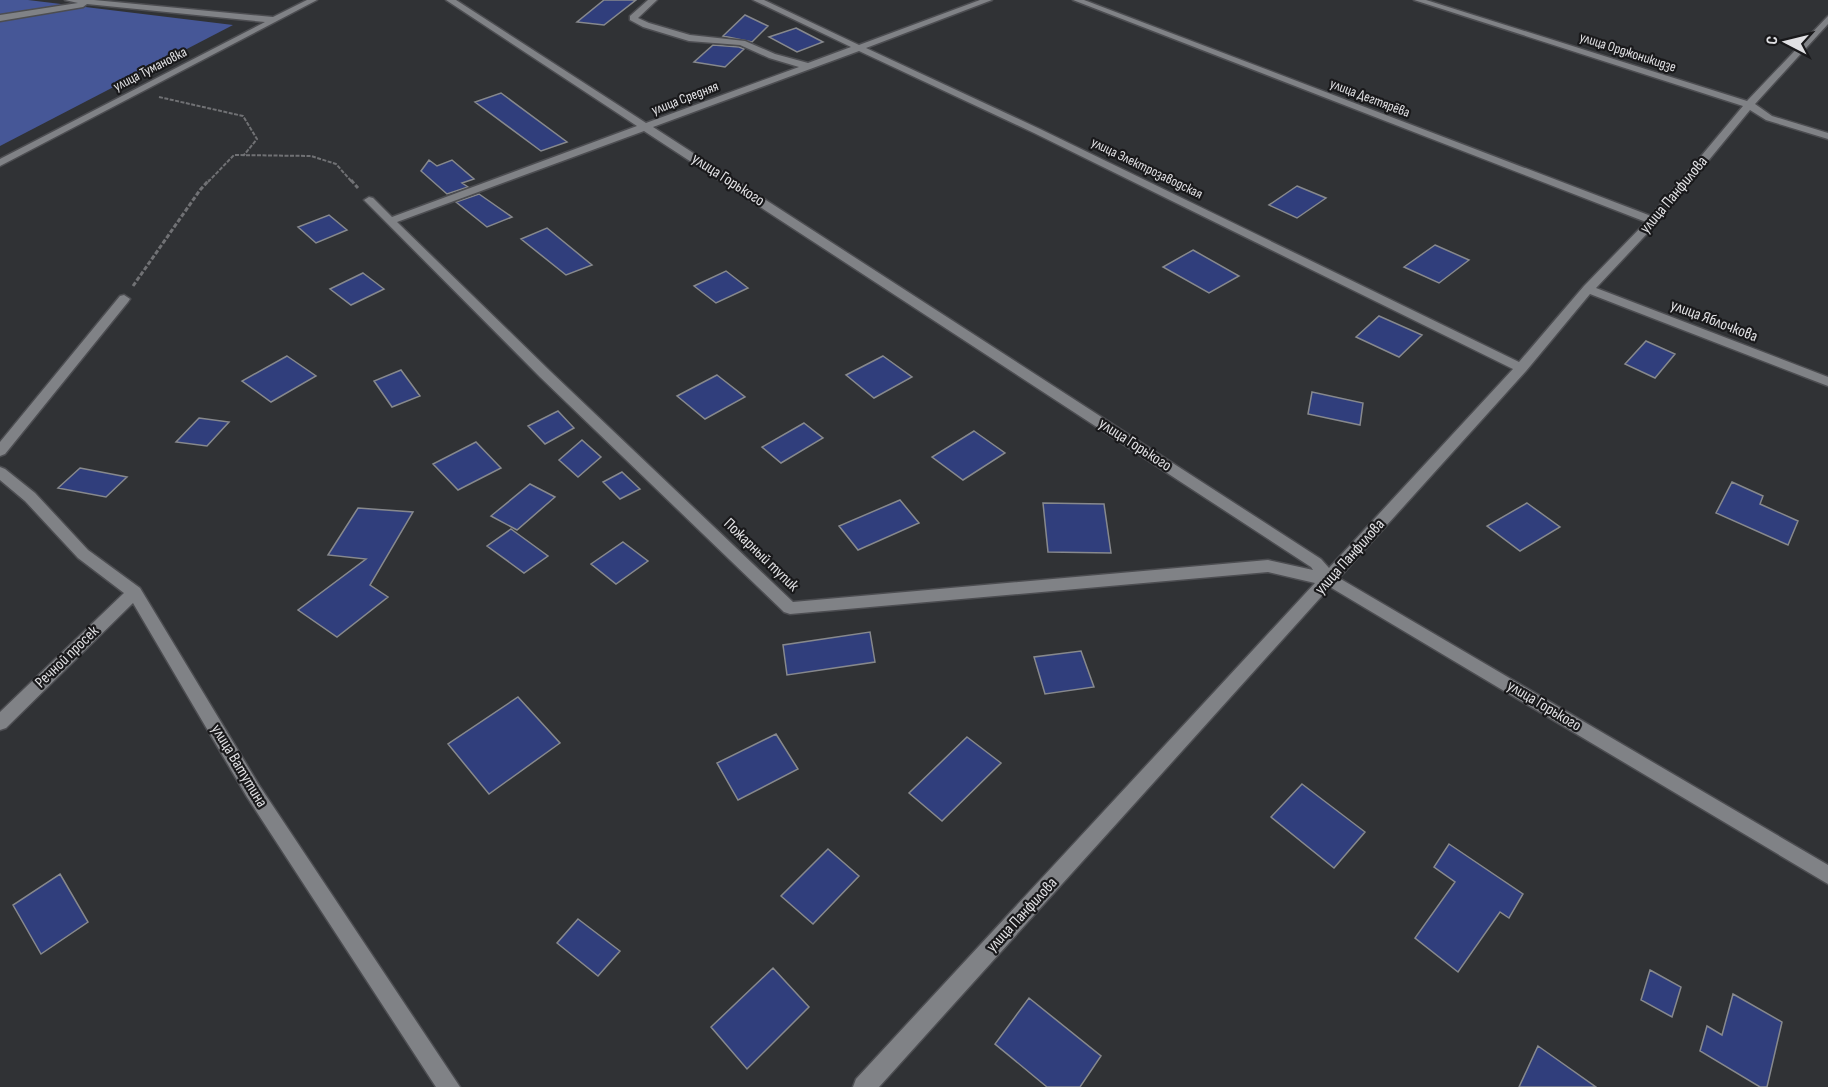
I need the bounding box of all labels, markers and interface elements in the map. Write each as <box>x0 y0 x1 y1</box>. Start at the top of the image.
north arrow <box>1756 12 1816 72</box>
street label: улица Орджоникидзе <box>1577 28 1679 76</box>
text: С <box>1763 35 1783 46</box>
street label: улица Тумановка <box>110 43 190 95</box>
street label: улица Дегтярёва <box>1328 75 1412 121</box>
street label: улица Средняя <box>649 77 721 119</box>
street label: улица Электрозаводская <box>1088 134 1206 202</box>
street label: улица Горького <box>688 149 768 211</box>
street label: улица Панфилова <box>1636 152 1712 238</box>
street label: улица Яблочкова <box>1668 296 1760 346</box>
street label: улица Горького <box>1095 414 1175 476</box>
street label: Пожарный тупик <box>719 514 803 596</box>
street label: улица Панфилова <box>1311 515 1389 599</box>
street label: Речной просек <box>31 621 103 692</box>
street label: улица Горького <box>1503 676 1585 736</box>
street label: улица Ватутина <box>207 721 271 811</box>
street label: улица Панфилова <box>983 874 1061 956</box>

